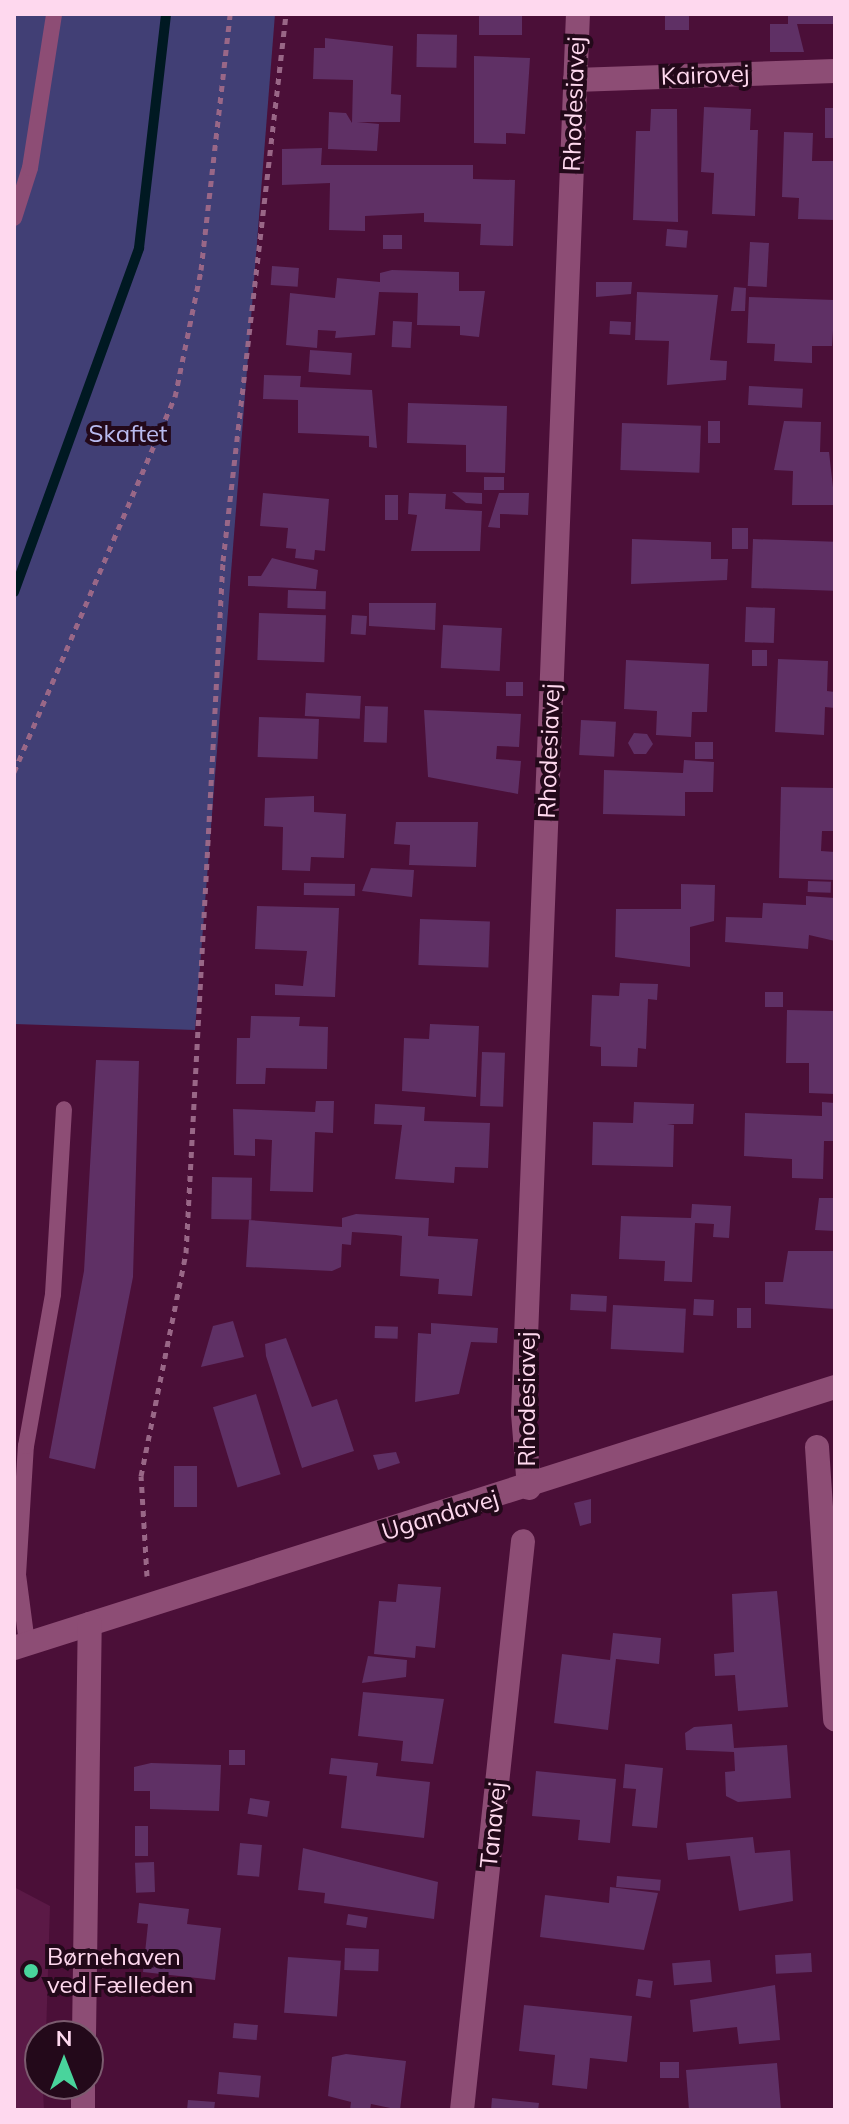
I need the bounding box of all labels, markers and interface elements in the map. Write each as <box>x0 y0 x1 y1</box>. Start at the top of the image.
street label: Rhodesiavej <box>557 36 591 172</box>
street label: Kairovej <box>660 59 750 91</box>
park label: Skaftet <box>89 420 167 448</box>
street label: Rhodesiavej <box>532 683 566 819</box>
street label: Rhodesiavej <box>513 1331 541 1467</box>
street label: Ugandavej <box>378 1484 502 1546</box>
street label: Tanavej <box>474 1780 512 1870</box>
place label: Børnehaven ved Fælleden <box>47 1943 193 1999</box>
marker: Børnehaven ved Fælleden <box>22 1962 40 1980</box>
north arrow <box>24 2020 104 2100</box>
text: N <box>56 2024 72 2052</box>

